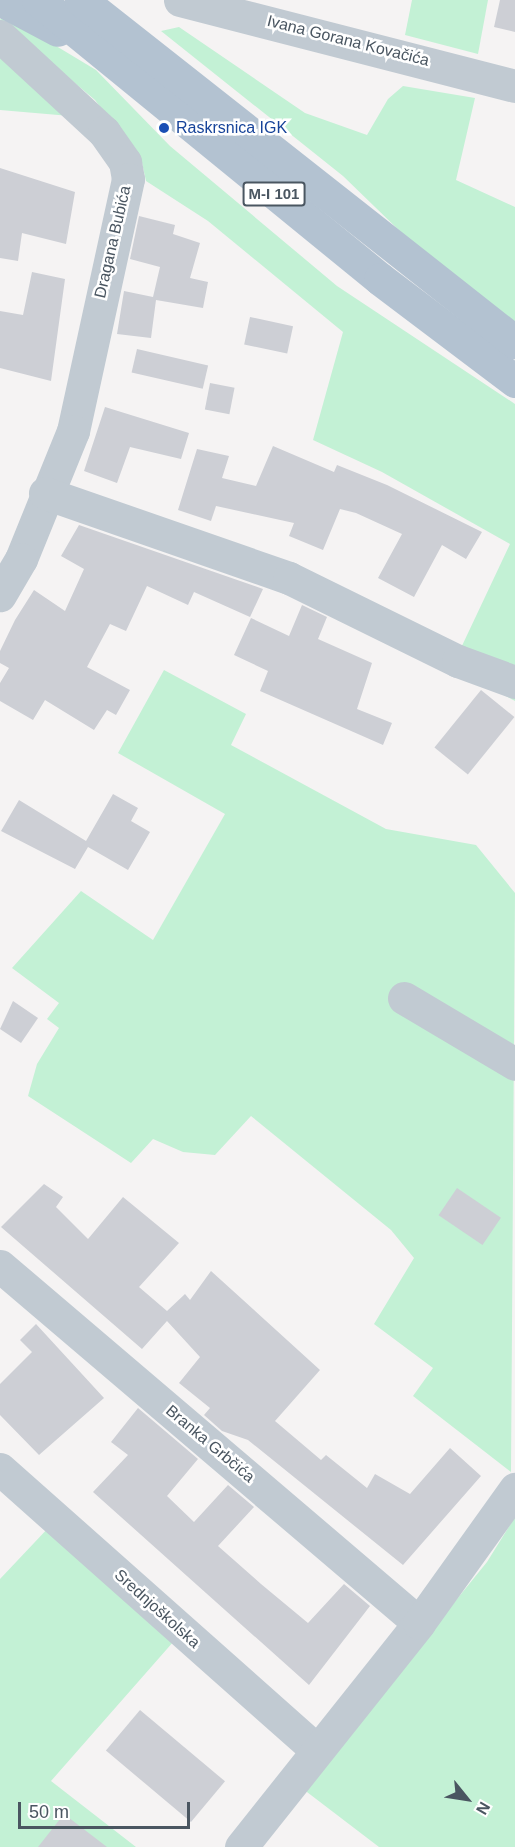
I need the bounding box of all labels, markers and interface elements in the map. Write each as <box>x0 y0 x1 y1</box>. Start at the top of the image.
street label: Ivana Gorana Kovačića <box>265 12 431 70</box>
place label: Raskrsnica IGK <box>176 118 287 138</box>
marker: Raskrsnica IGK <box>157 121 171 135</box>
road number: M-I 101 <box>242 182 306 206</box>
street label: Dragana Bubića <box>91 184 135 300</box>
street label: Branka Grbčića <box>162 1401 258 1487</box>
street label: Srednjoškolska <box>110 1566 204 1652</box>
north arrow <box>437 1769 497 1829</box>
scale bar <box>21 1790 194 1828</box>
text: N <box>473 1799 493 1818</box>
text: 50 m <box>29 1802 69 1822</box>

